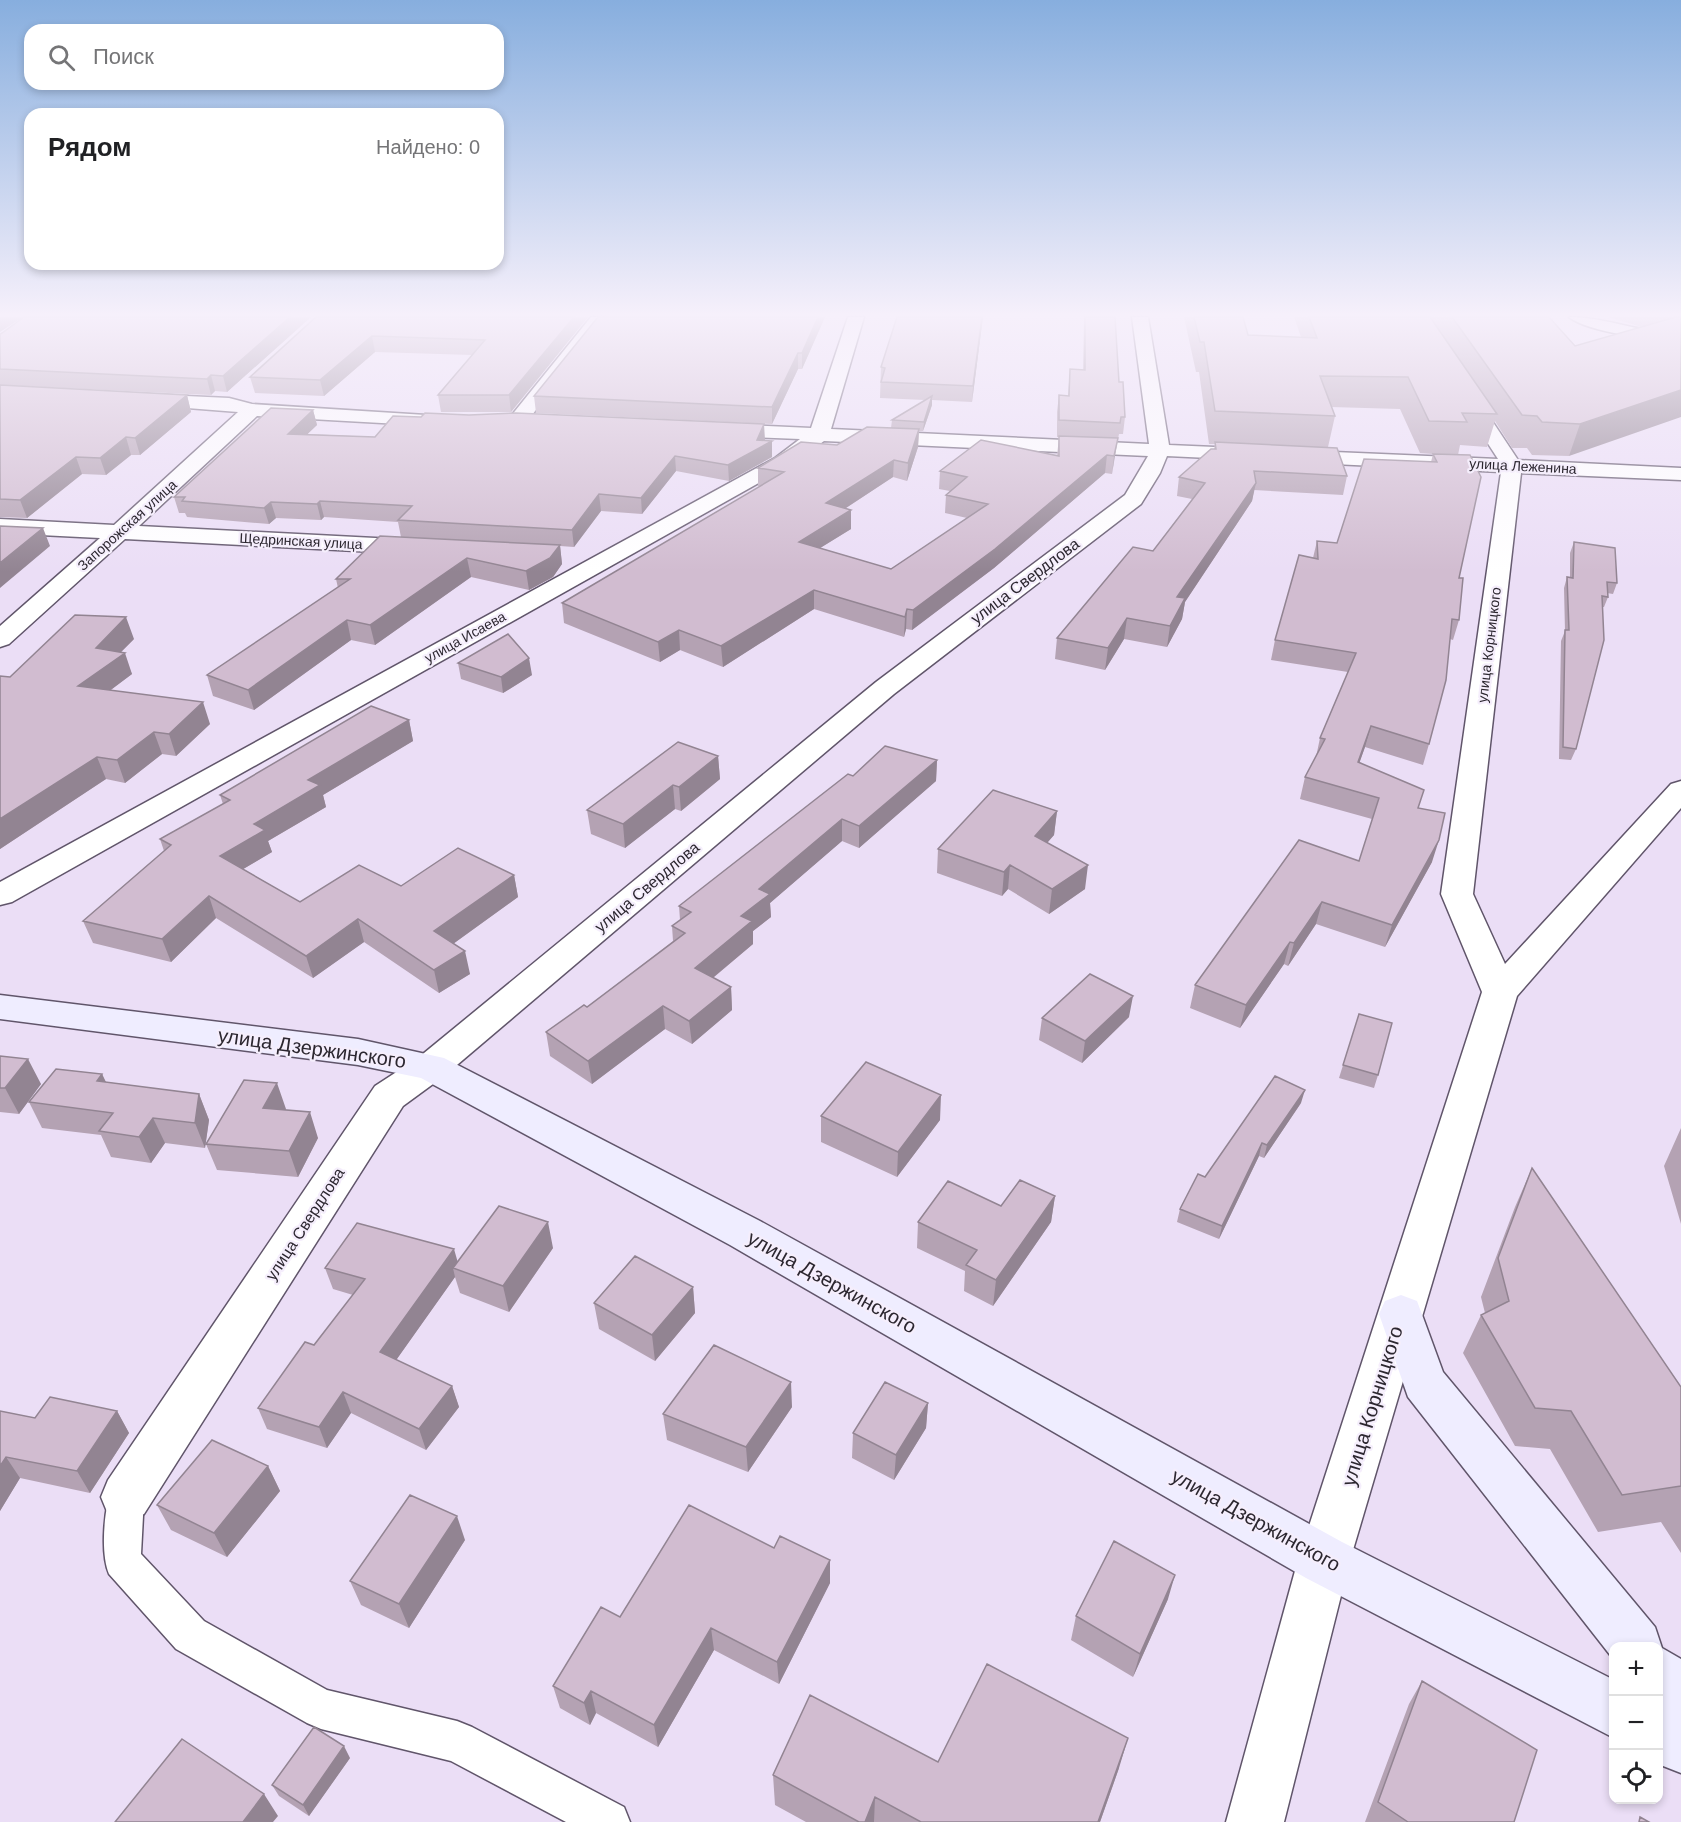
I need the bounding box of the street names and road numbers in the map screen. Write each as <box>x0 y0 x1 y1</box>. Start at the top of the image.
street label: улица Леженина <box>1469 455 1577 477</box>
street label: Запорожская улица <box>74 476 180 574</box>
street label: Щедринская улица <box>239 530 363 552</box>
street label: улица Свердлова <box>968 535 1082 627</box>
street label: улица Корницкого <box>1474 586 1504 704</box>
street label: улица Исаева <box>422 608 508 666</box>
street label: улица Свердлова <box>591 838 703 936</box>
street label: улица Дзержинского <box>217 1024 407 1072</box>
street label: улица Свердлова <box>262 1164 348 1283</box>
street label: улица Дзержинского <box>744 1226 920 1338</box>
street label: улица Корницкого <box>1337 1323 1407 1489</box>
street label: улица Дзержинского <box>1168 1464 1344 1576</box>

